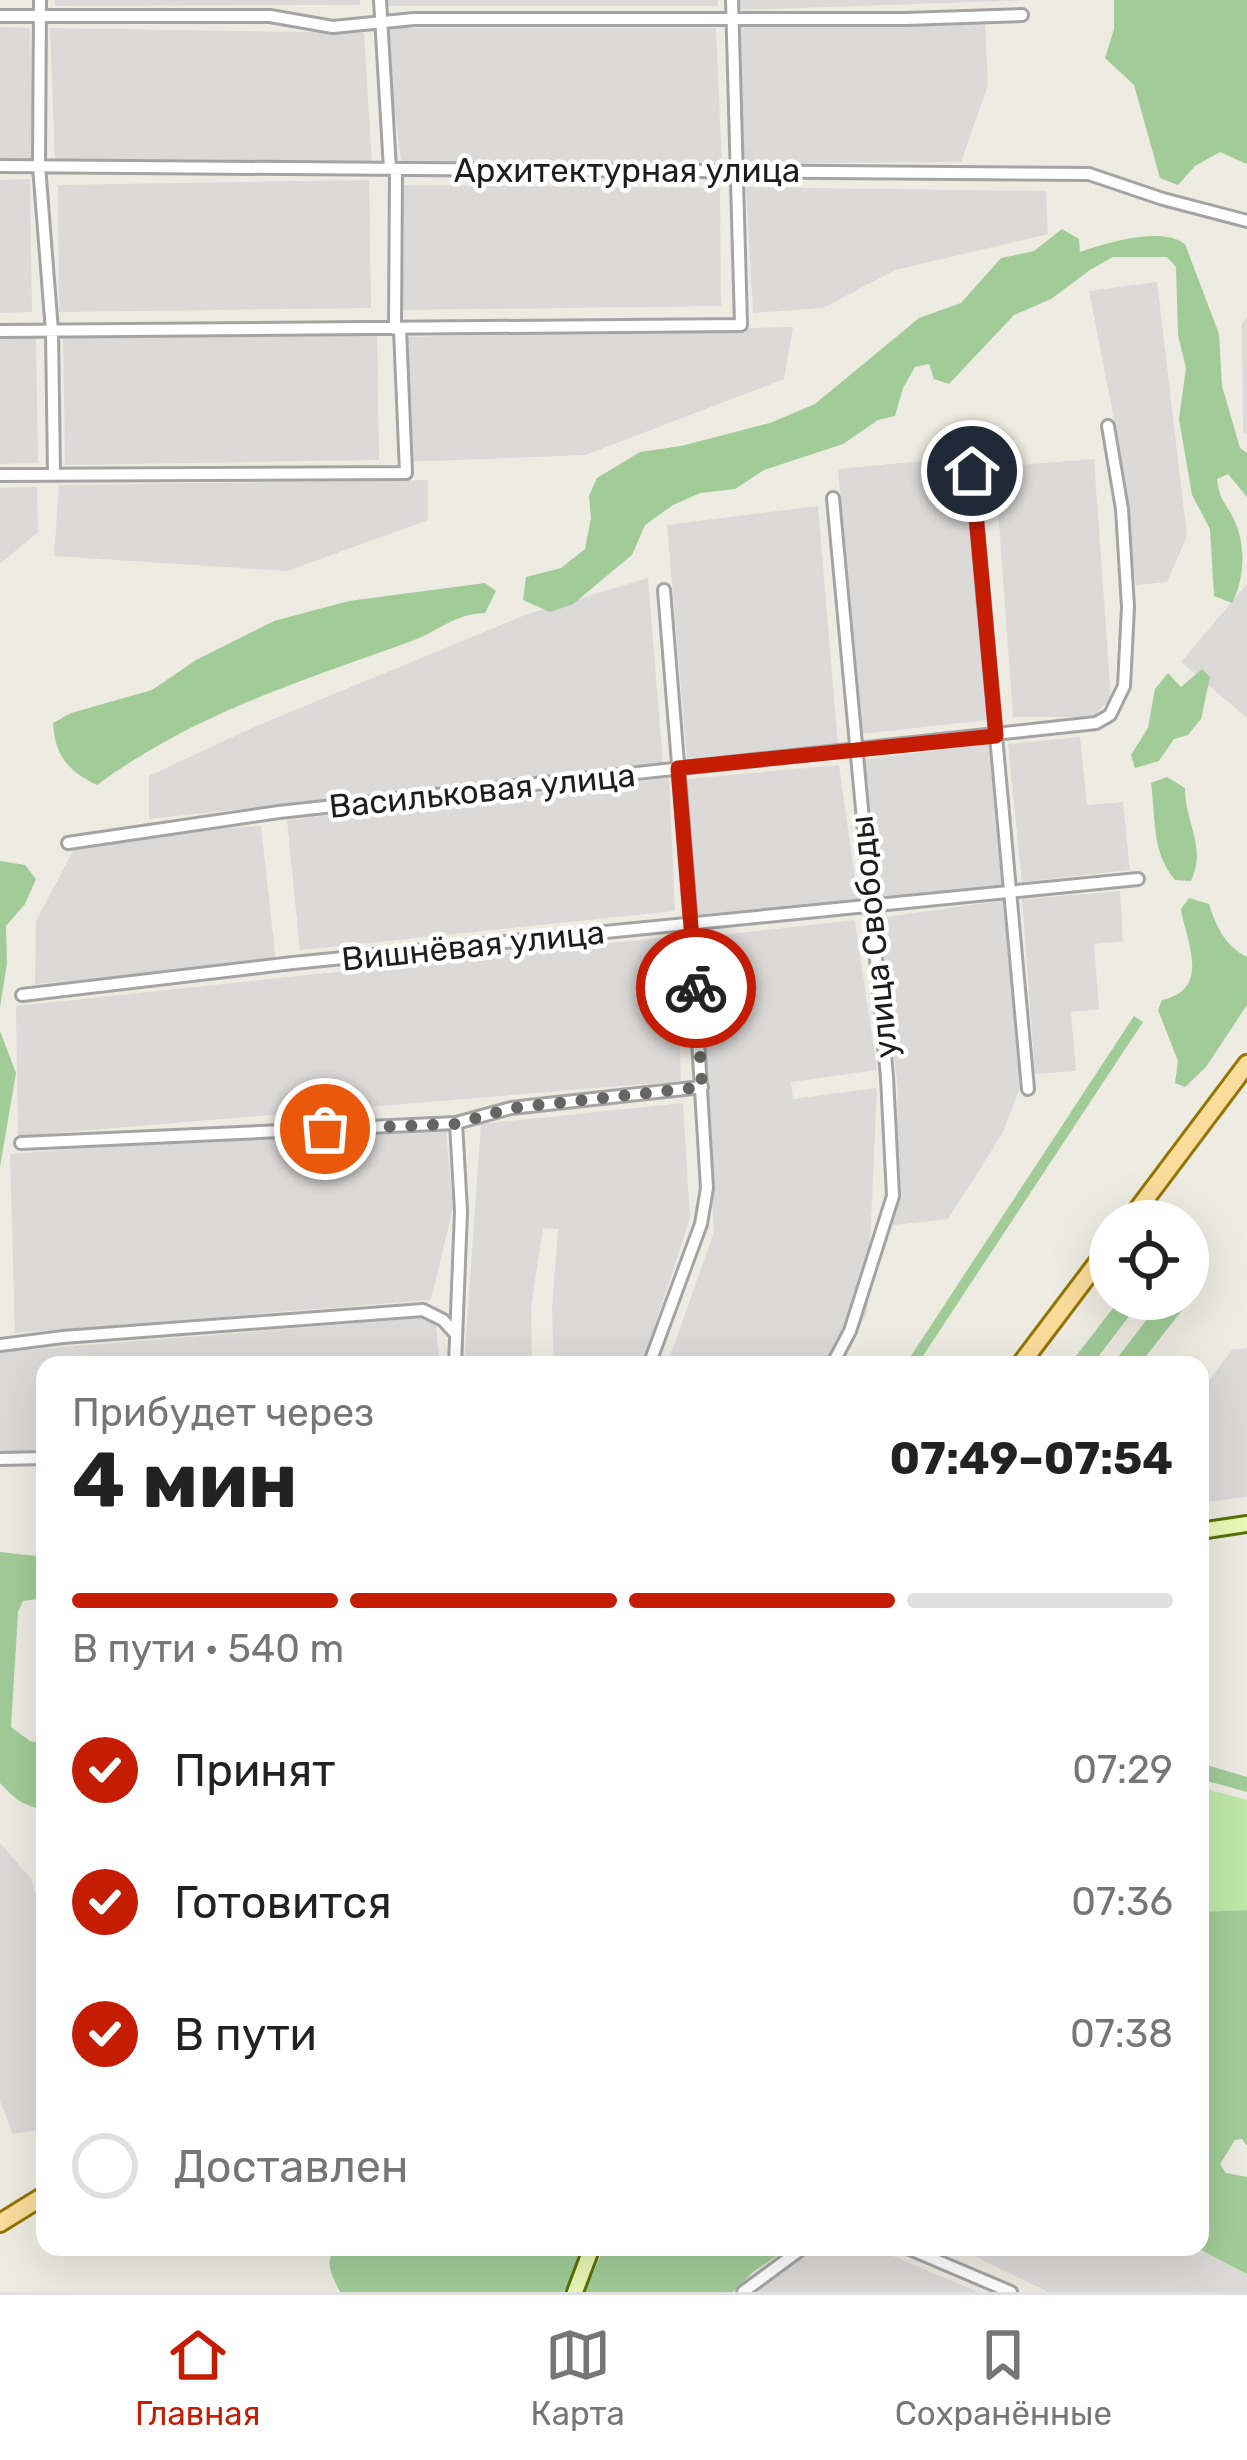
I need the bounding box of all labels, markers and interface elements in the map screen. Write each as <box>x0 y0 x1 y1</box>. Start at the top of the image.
street label: Архитектурная улица <box>454 151 800 190</box>
pin <box>921 420 1023 522</box>
icon: home <box>939 438 1005 504</box>
street label: Васильковая улица <box>327 755 637 826</box>
street label: улица Свободы <box>841 814 906 1060</box>
street label: Вишнёвая улица <box>340 912 607 979</box>
courier <box>636 928 756 1048</box>
icon: bike <box>663 955 729 1021</box>
pin <box>274 1078 376 1180</box>
icon: bag <box>292 1096 358 1162</box>
map controls <box>1089 1200 1209 1320</box>
button: locate <box>1089 1200 1209 1320</box>
text: Прибудет через <box>72 1390 374 1436</box>
text: 07:49–07:54 <box>890 1432 1173 1485</box>
text: 4 мин <box>72 1434 298 1527</box>
text: В пути · 540 m <box>72 1626 344 1672</box>
icon: check <box>72 1737 138 1803</box>
text: Принят <box>174 1744 335 1797</box>
text: 07:29 <box>1072 1747 1173 1793</box>
icon: check <box>72 1869 138 1935</box>
text: Готовится <box>174 1876 392 1929</box>
text: 07:36 <box>1071 1879 1173 1925</box>
icon: check <box>72 2001 138 2067</box>
text: В пути <box>174 2008 317 2061</box>
text: 07:38 <box>1070 2011 1173 2057</box>
text: Доставлен <box>174 2140 408 2193</box>
tab: Главная <box>135 2322 261 2433</box>
tab: Карта <box>531 2322 625 2433</box>
tab: Сохранённые <box>895 2322 1112 2433</box>

